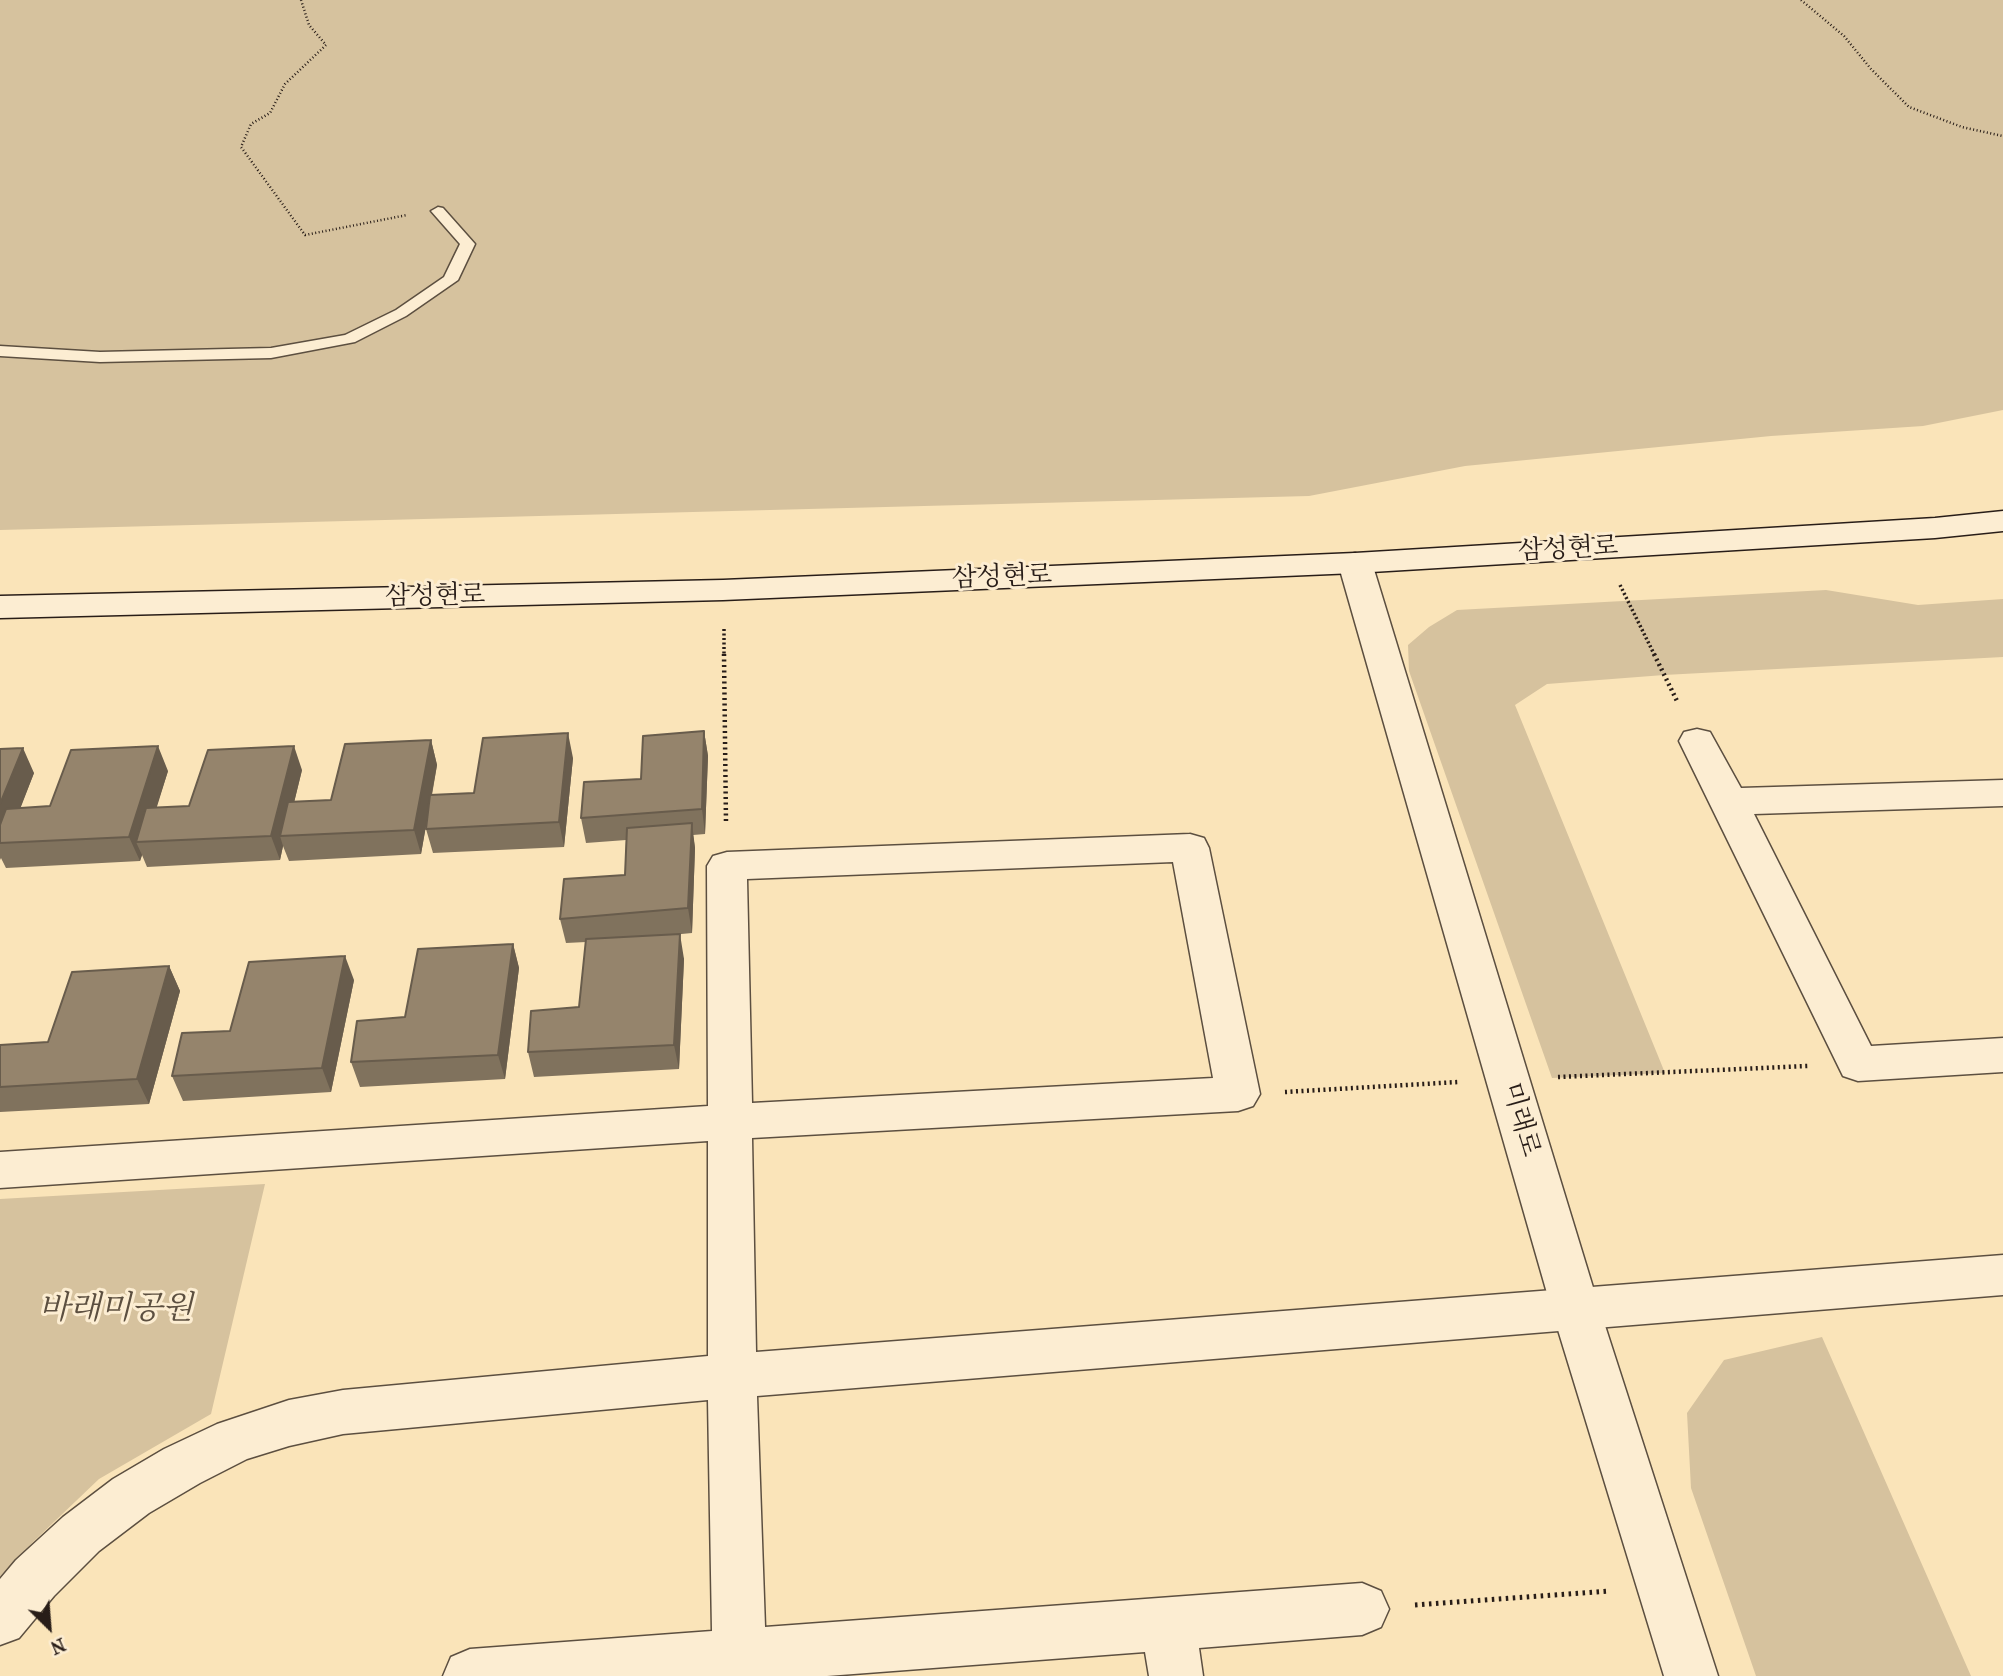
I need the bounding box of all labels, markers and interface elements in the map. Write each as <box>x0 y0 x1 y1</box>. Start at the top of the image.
street label: 삼성현로 <box>1517 532 1619 568</box>
street label: 삼성현로 <box>951 561 1053 595</box>
street label: 삼성현로 <box>385 581 485 613</box>
street label: 미래로 <box>1495 1079 1545 1161</box>
park label: 바래미공원 <box>39 1291 193 1329</box>
north arrow <box>14 1592 84 1662</box>
text: N <box>47 1633 69 1659</box>

